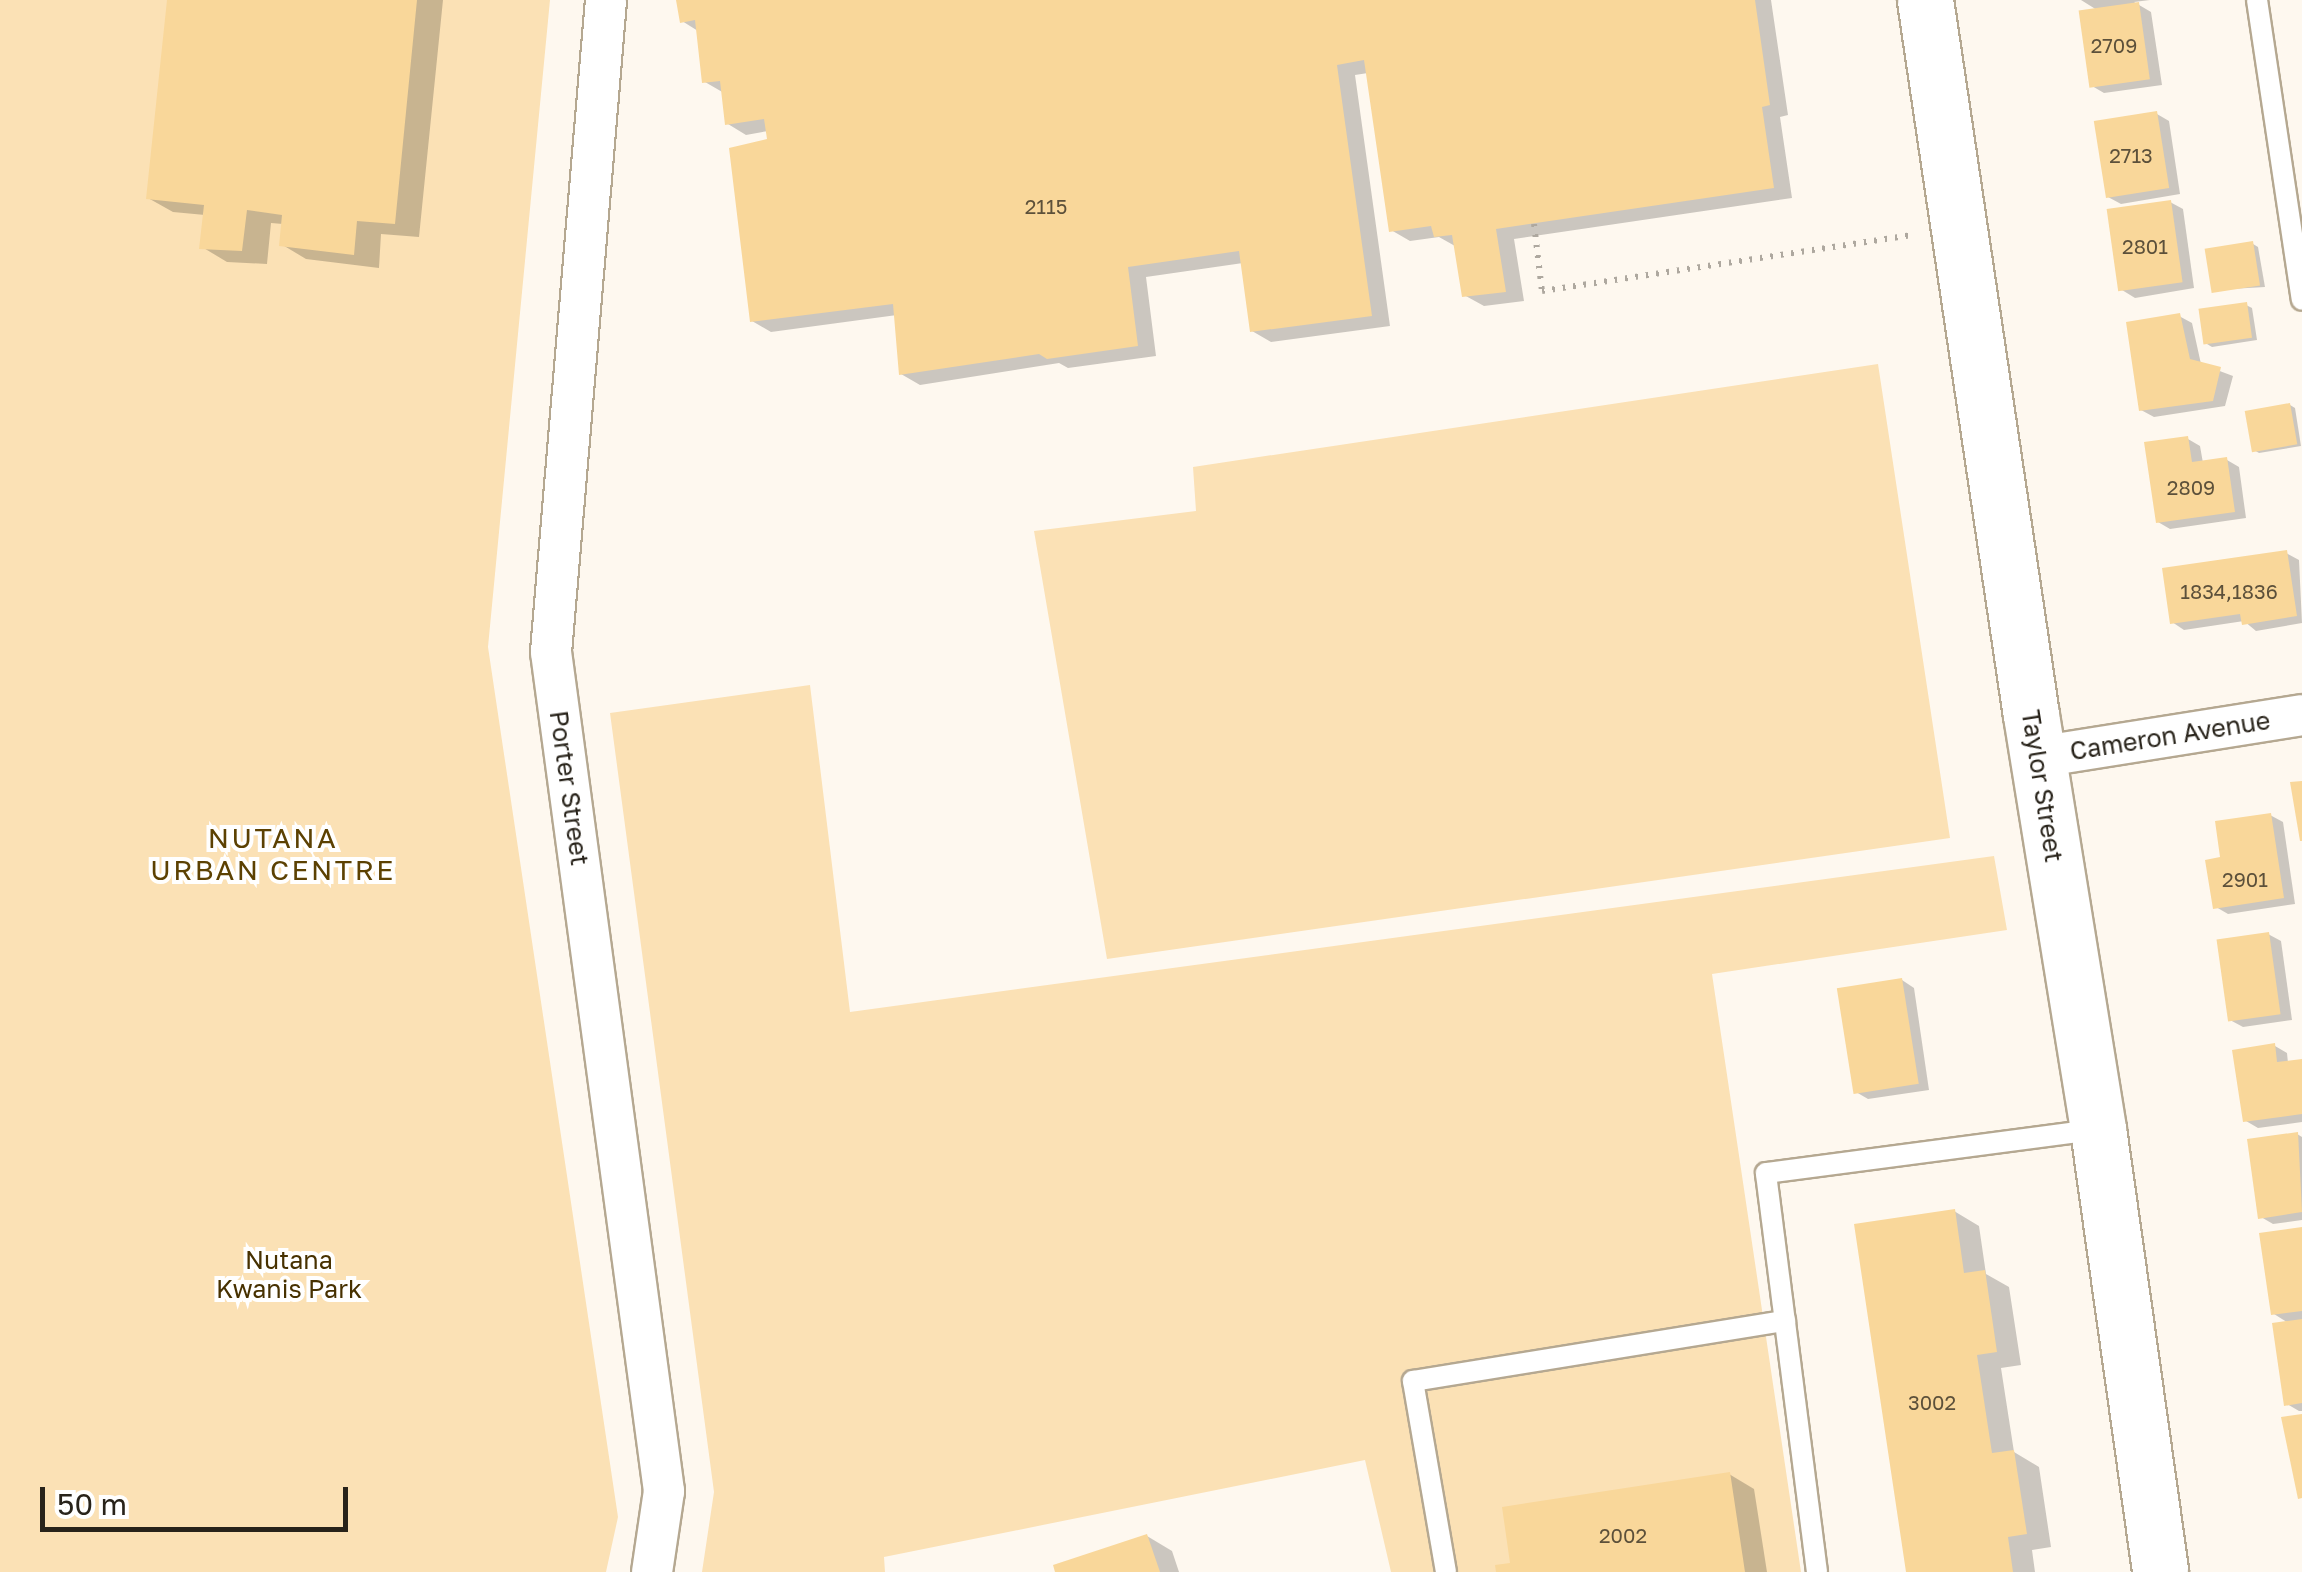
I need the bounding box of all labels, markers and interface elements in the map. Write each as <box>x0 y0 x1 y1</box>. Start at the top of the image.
house number: 2709 <box>2091 33 2137 57</box>
house number: 2713 <box>2109 143 2153 167</box>
house number: 2115 <box>1025 194 1067 218</box>
house number: 2801 <box>2122 234 2168 258</box>
house number: 2809 <box>2167 475 2215 499</box>
house number: 1834,1836 <box>2180 579 2278 603</box>
street label: Cameron Avenue <box>2068 705 2272 767</box>
street label: Taylor Street <box>2015 708 2069 864</box>
street label: Porter Street <box>543 709 595 867</box>
district label: NUTANA URBAN CENTRE <box>150 821 396 887</box>
house number: 2901 <box>2222 867 2268 891</box>
park label: Nutana Kwanis Park <box>216 1246 362 1305</box>
house number: 3002 <box>1908 1390 1956 1414</box>
scale bar <box>45 1467 352 1529</box>
text: 50 m <box>57 1486 127 1522</box>
house number: 2002 <box>1599 1523 1647 1547</box>

